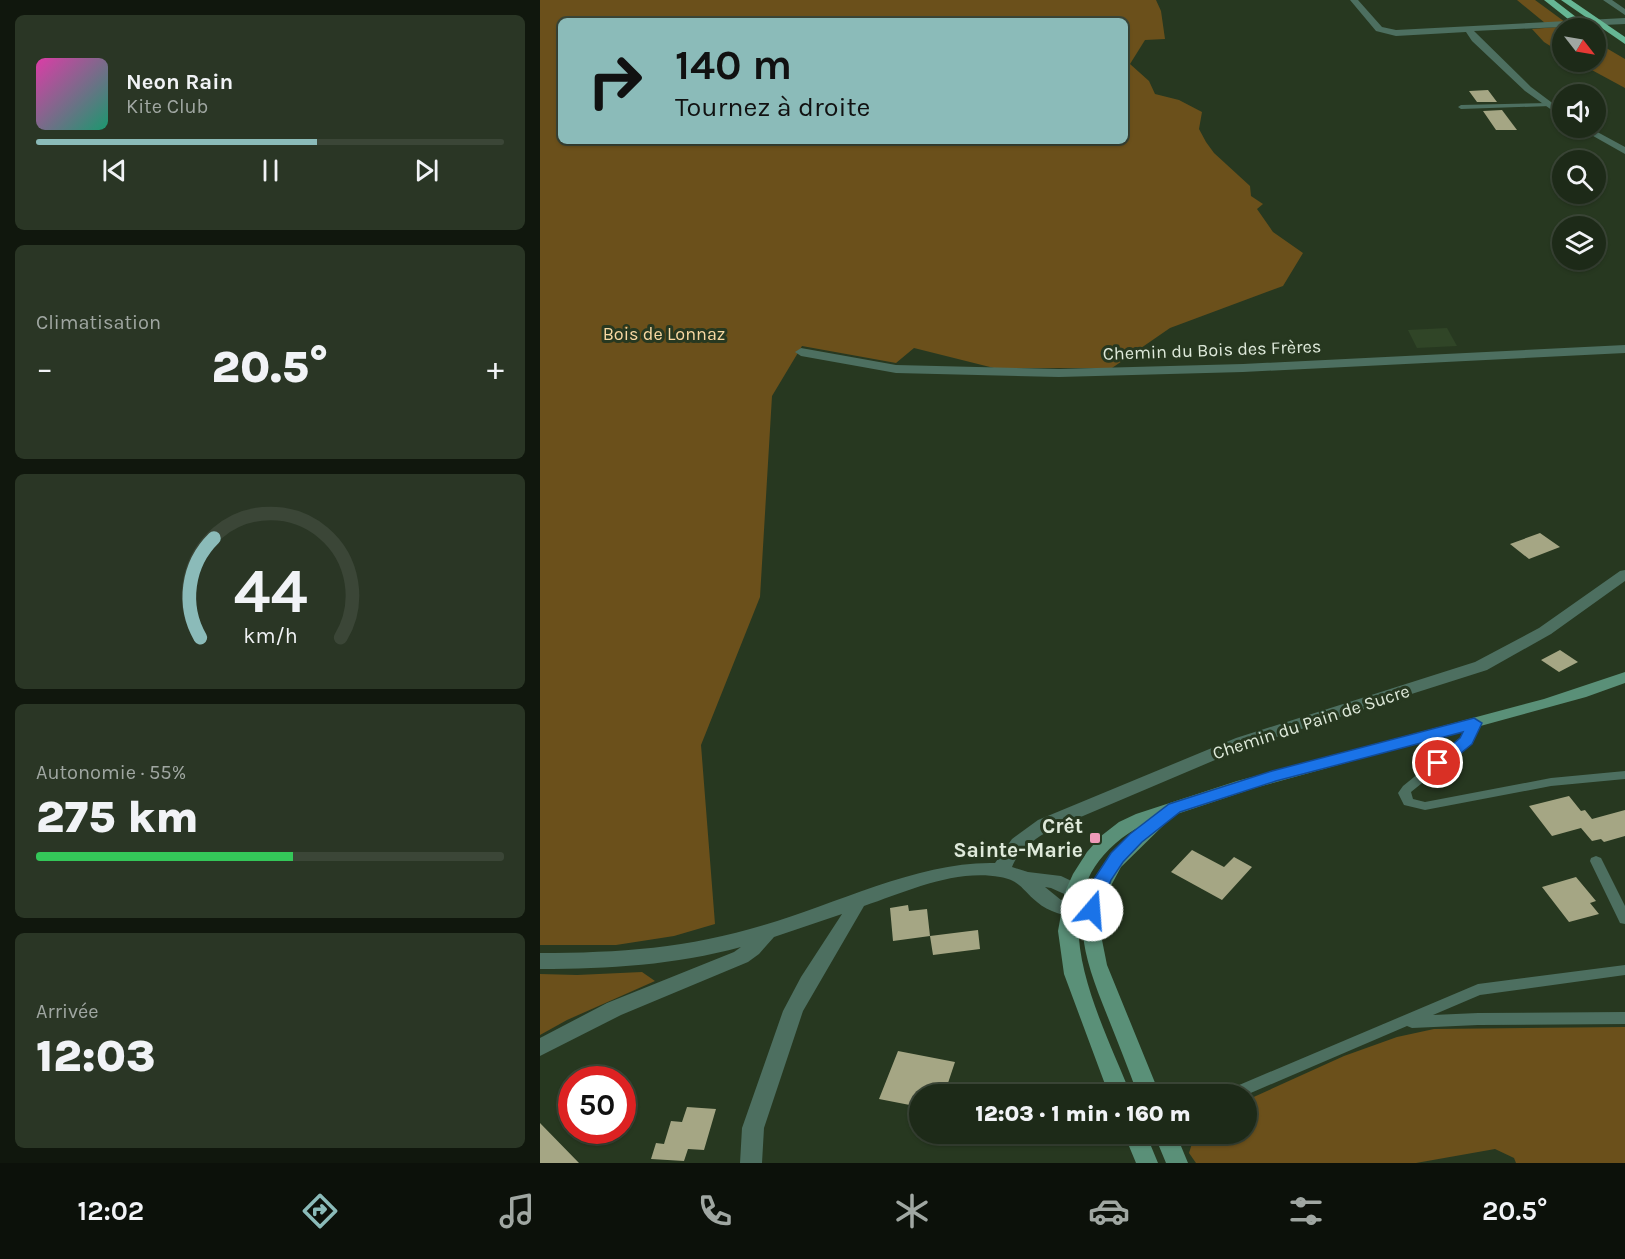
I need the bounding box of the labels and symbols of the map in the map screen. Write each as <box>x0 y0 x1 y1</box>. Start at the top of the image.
north arrow <box>1552 18 1606 72</box>
park label: Bois de Lonnaz <box>603 323 725 345</box>
street label: Chemin du Bois des Frères <box>1102 335 1322 365</box>
street label: Chemin du Pain de Sucre <box>1210 680 1412 764</box>
pin <box>1412 737 1463 788</box>
place label: Crêt Sainte-Marie <box>953 814 1083 862</box>
marker: Crêt Sainte-Marie <box>1088 831 1102 845</box>
position arrow <box>1060 878 1124 942</box>
speed limit sign: 50 <box>558 1066 636 1144</box>

